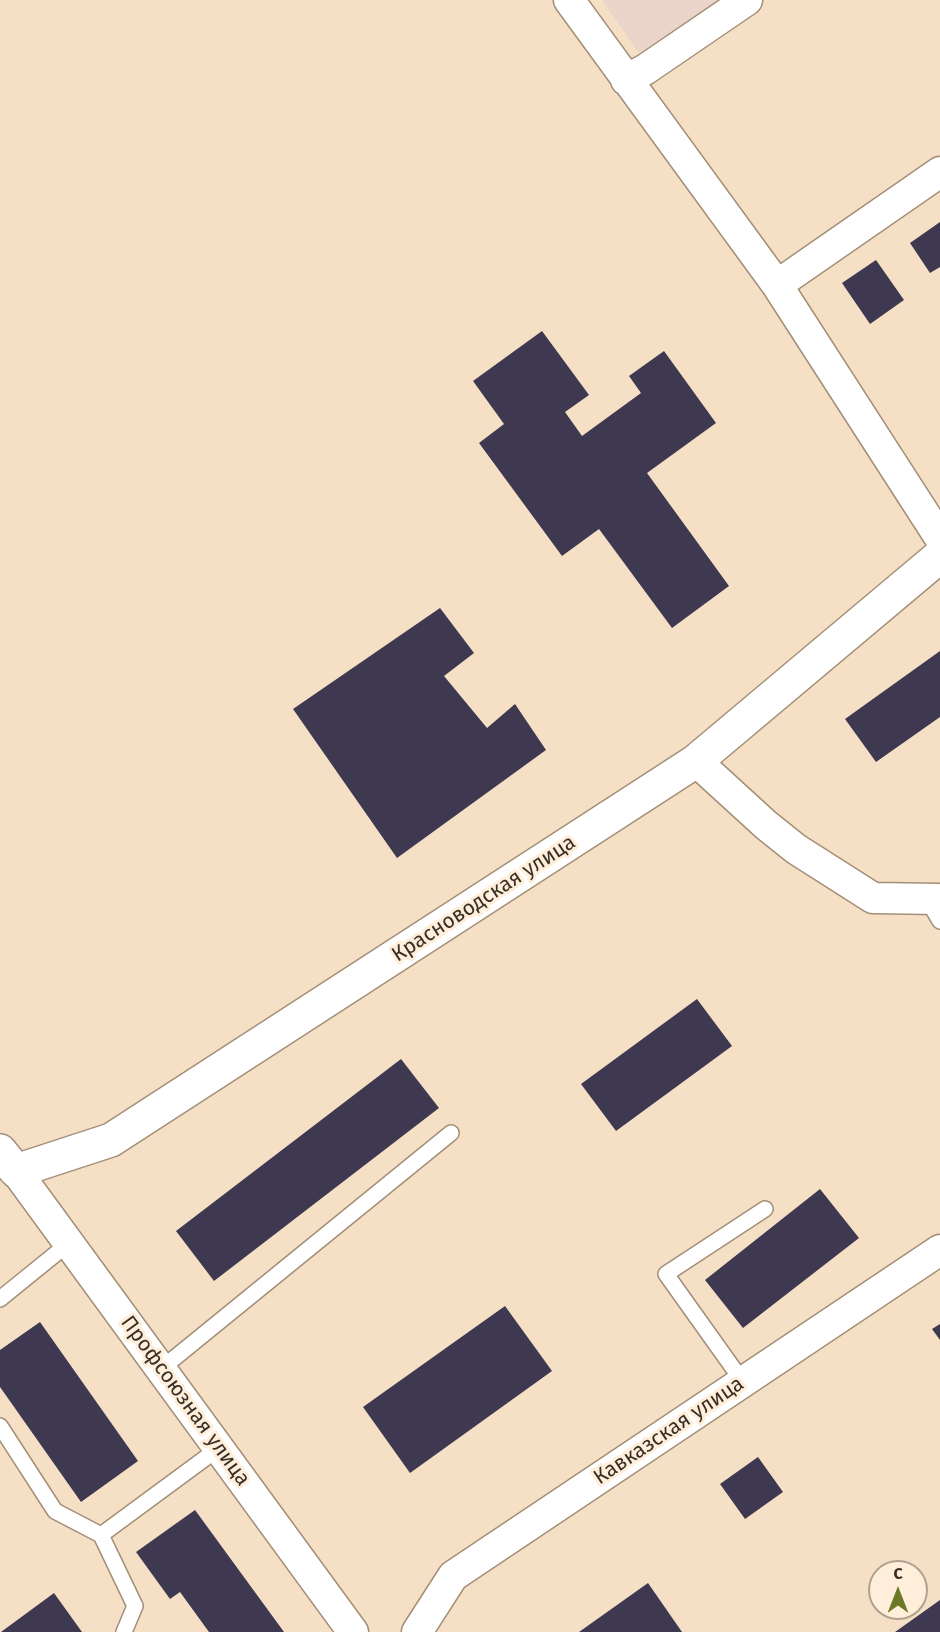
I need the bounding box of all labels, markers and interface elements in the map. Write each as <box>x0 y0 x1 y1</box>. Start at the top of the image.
street label: Красноводская улица <box>387 830 581 968</box>
street label: Профсоюзная улица <box>115 1311 255 1491</box>
street label: Кавказская улица <box>589 1371 749 1491</box>
north arrow <box>868 1560 928 1620</box>
text: С <box>893 1564 903 1583</box>

